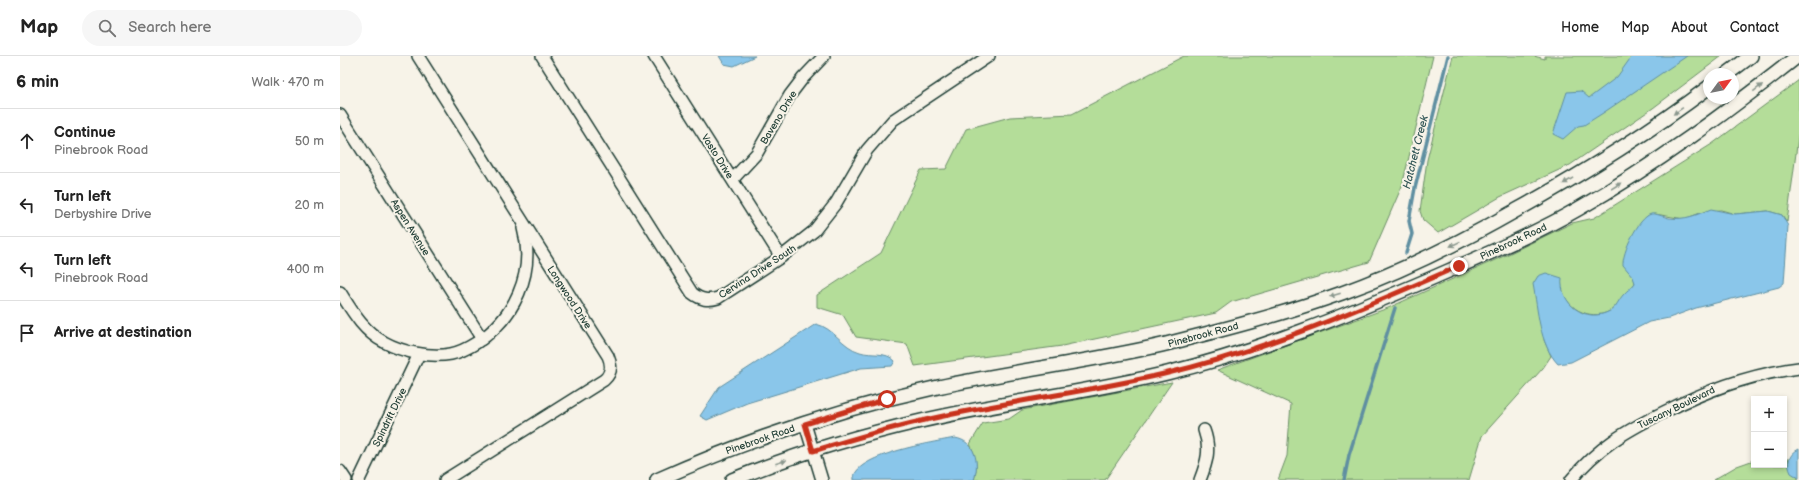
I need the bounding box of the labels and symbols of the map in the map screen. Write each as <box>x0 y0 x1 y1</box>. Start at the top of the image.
north arrow <box>1703 68 1739 104</box>
one-way arrow <box>1752 83 1763 92</box>
street label: Baveno Drive <box>758 88 800 147</box>
one-way arrow <box>1672 107 1683 115</box>
water label: Hatchett Creek <box>1400 113 1431 190</box>
street label: Vasto Drive <box>699 132 736 181</box>
one-way arrow <box>1562 178 1574 185</box>
one-way arrow <box>1610 182 1622 189</box>
street label: Aspen Avenue <box>388 197 432 258</box>
street label: Pinebrook Road <box>1478 221 1549 263</box>
one-way arrow <box>1449 241 1461 247</box>
street label: Cervina Drive South <box>717 242 799 301</box>
route end <box>1450 257 1468 275</box>
street label: Longwood Drive <box>544 264 594 331</box>
one-way arrow <box>1329 292 1341 298</box>
street label: Pinebrook Road <box>1167 320 1240 350</box>
street label: Tuscany Boulevard <box>1636 384 1717 432</box>
street label: Spindrift Drive <box>371 386 409 449</box>
route start <box>878 390 896 408</box>
street label: Pinebrook Road <box>724 422 797 457</box>
one-way arrow <box>776 458 788 464</box>

